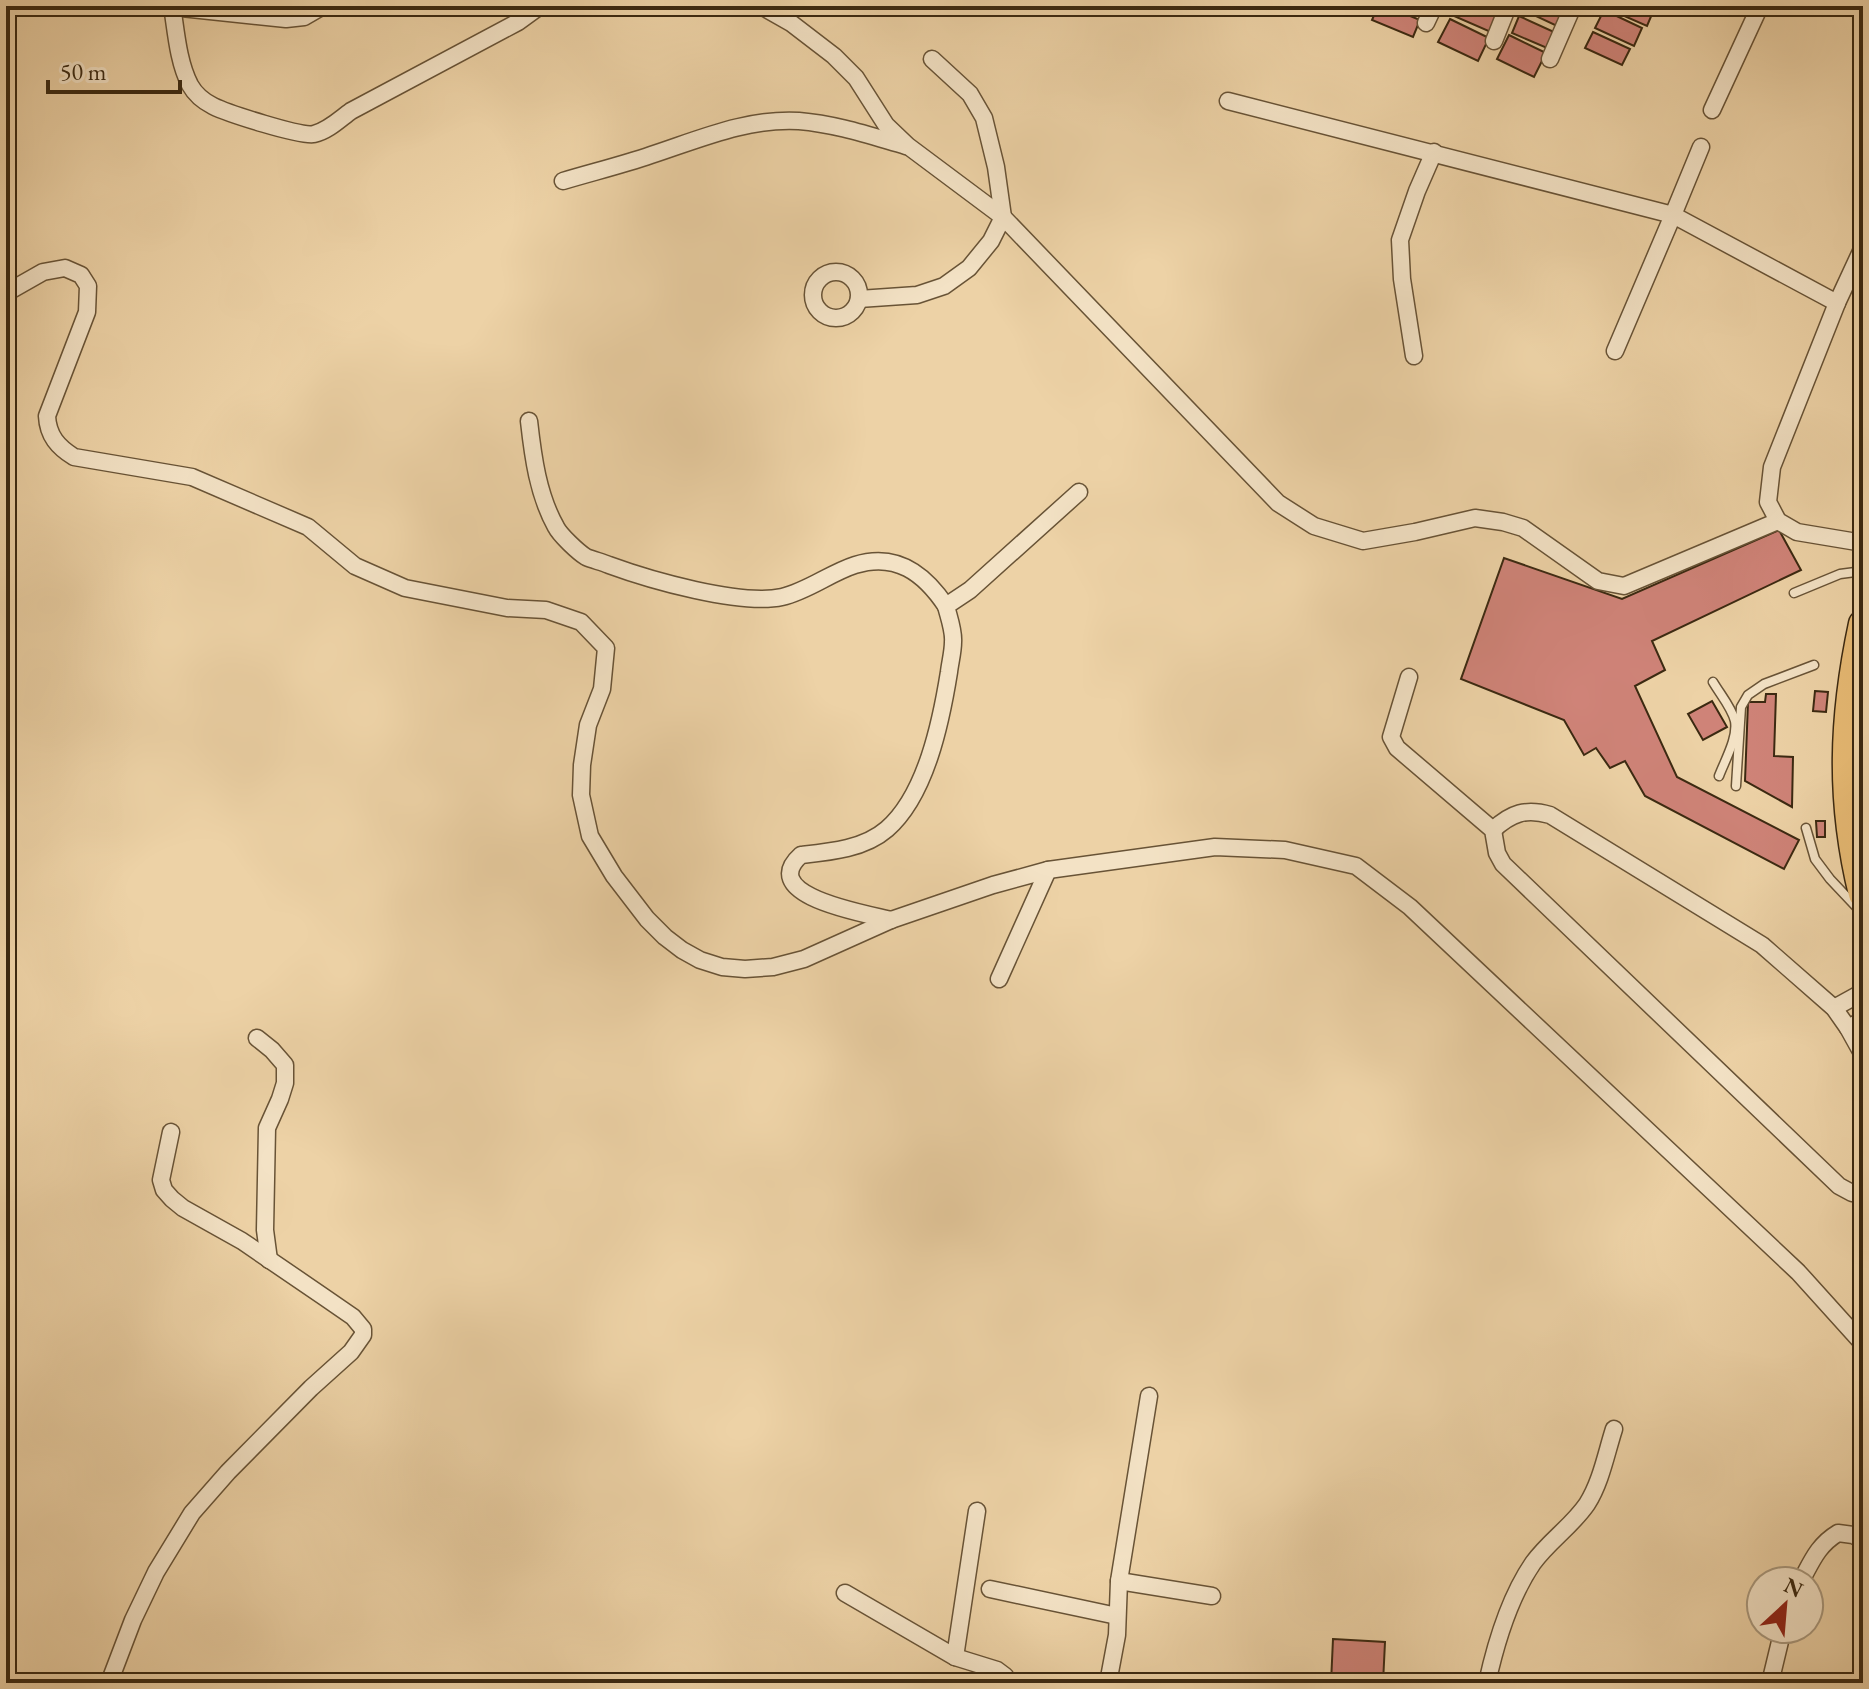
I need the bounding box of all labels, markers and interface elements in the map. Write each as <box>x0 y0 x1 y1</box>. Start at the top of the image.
scale bar <box>48 44 180 94</box>
text: 50 m <box>60 56 107 87</box>
north arrow <box>1745 1565 1825 1645</box>
text: N <box>1779 1571 1808 1604</box>

